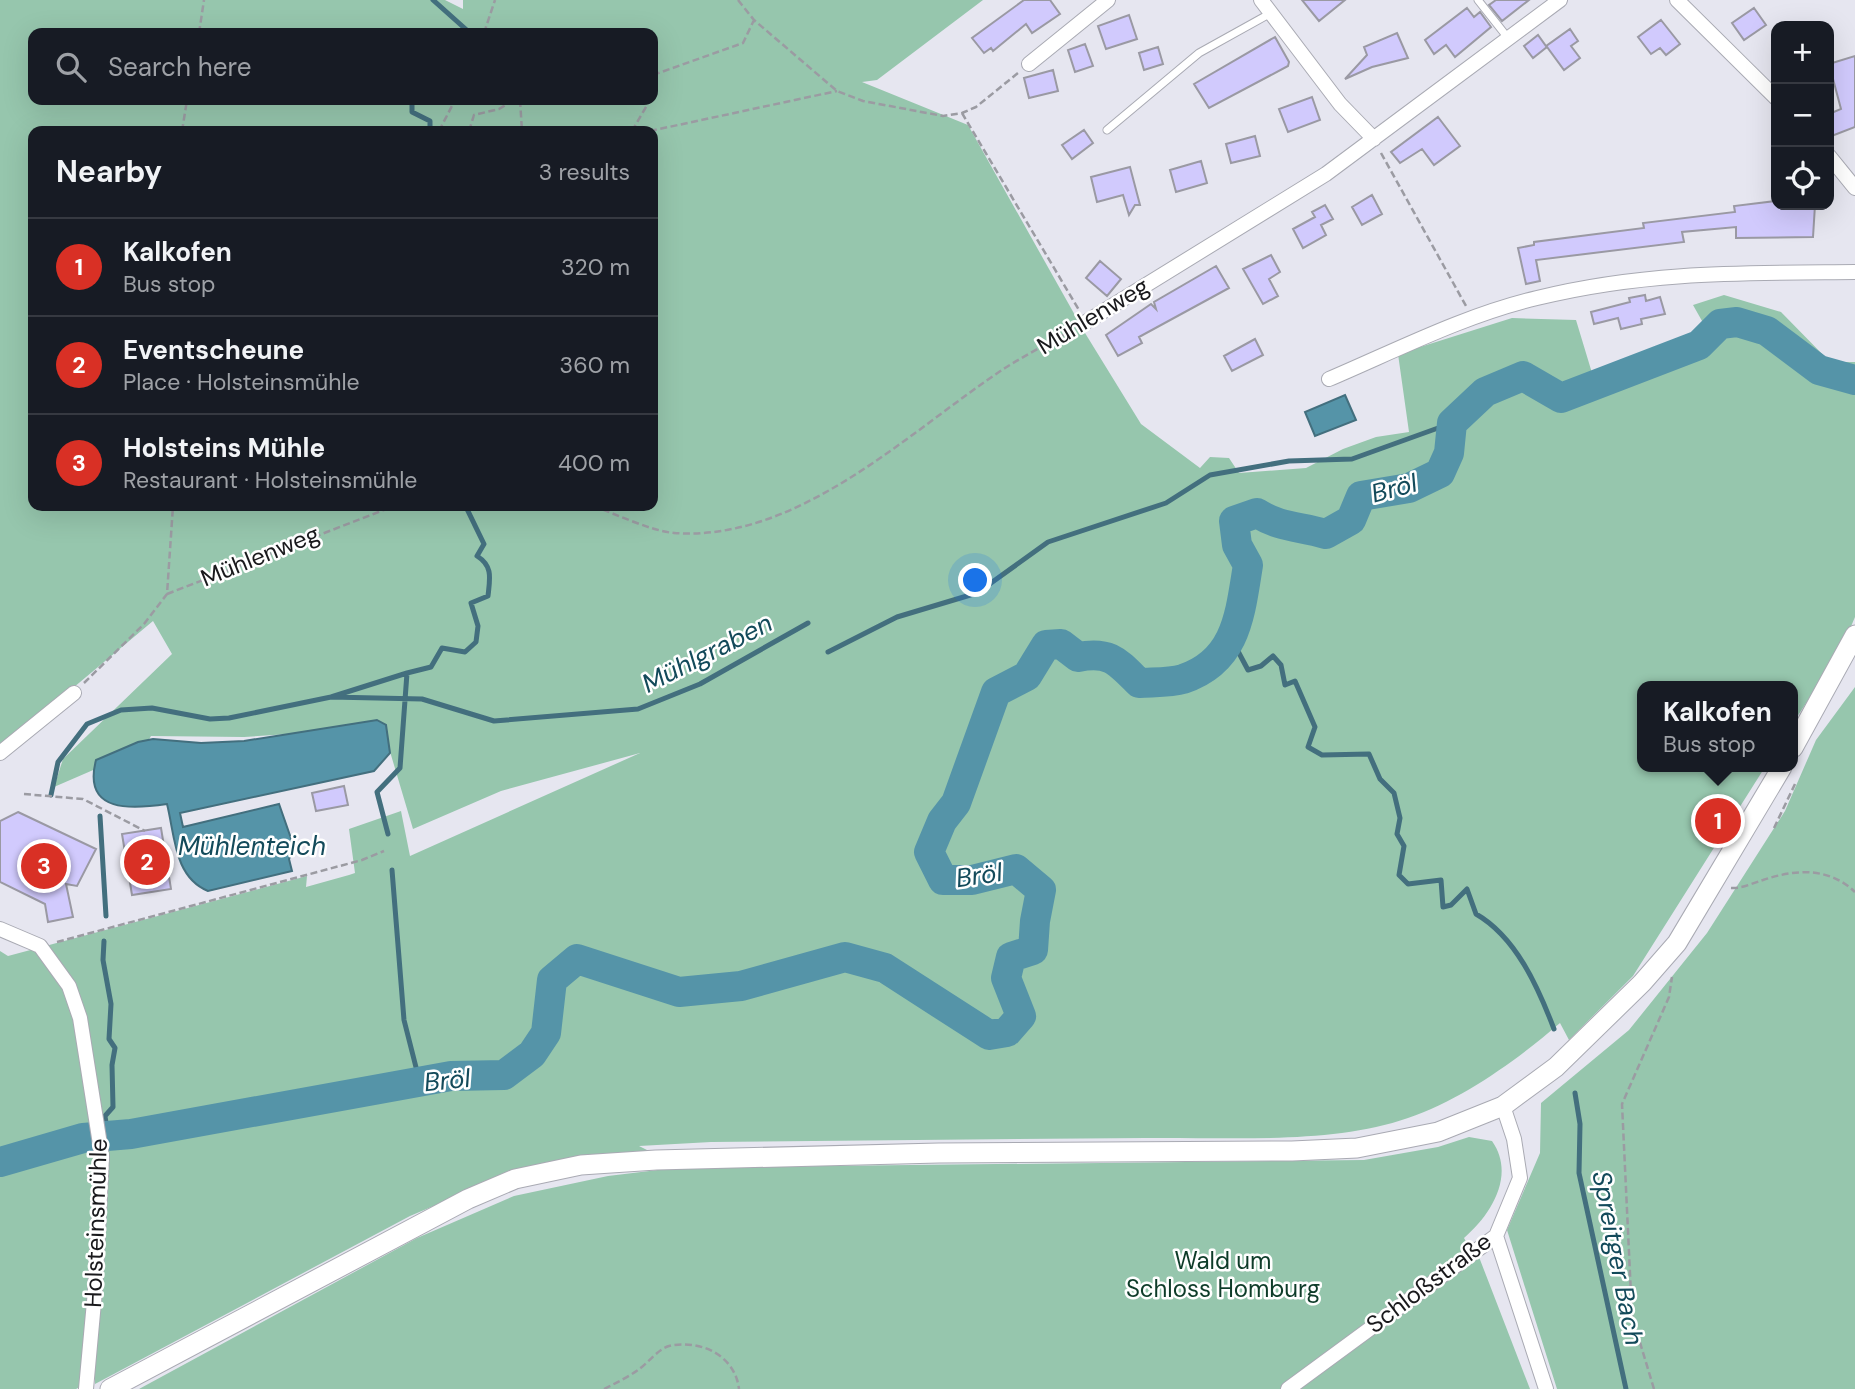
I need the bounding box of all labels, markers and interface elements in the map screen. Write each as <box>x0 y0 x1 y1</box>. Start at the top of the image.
map controls <box>1771 21 1834 210</box>
button: + <box>1771 21 1834 84</box>
search box <box>28 28 658 105</box>
icon: search <box>52 48 90 86</box>
text: Search here <box>108 50 251 84</box>
button: − <box>1771 84 1834 147</box>
button: locate <box>1771 147 1834 210</box>
text: Nearby <box>56 152 162 191</box>
text: 3 results <box>539 157 630 187</box>
text: Kalkofen <box>123 235 232 269</box>
text: 1 <box>75 252 83 282</box>
text: 320 m <box>561 252 630 282</box>
text: Bus stop <box>123 269 215 299</box>
street label: Mühlenweg <box>1031 270 1154 361</box>
text: Eventscheune <box>123 333 304 367</box>
text: 2 <box>72 350 86 380</box>
text: 360 m <box>560 350 630 380</box>
text: Place · Holsteinsmühle <box>123 367 360 397</box>
text: Holsteins Mühle <box>123 431 325 465</box>
text: 3 <box>72 448 86 478</box>
text: 400 m <box>558 448 630 478</box>
text: Restaurant · Holsteinsmühle <box>123 465 417 495</box>
water label: Bröl <box>1367 465 1422 510</box>
street label: Mühlenweg <box>196 518 324 593</box>
your location <box>958 563 992 597</box>
water label: Mühlgraben <box>636 606 778 700</box>
popup <box>1637 681 1798 772</box>
text: Kalkofen <box>1663 695 1772 729</box>
text: Bus stop <box>1663 729 1756 759</box>
pin: 1 <box>1695 795 1741 847</box>
water label: Mühlenteich <box>178 829 326 863</box>
pin: 2 <box>124 836 170 888</box>
pin: 3 <box>21 840 67 892</box>
water label: Bröl <box>954 855 1005 895</box>
water label: Bröl <box>422 1061 473 1099</box>
street label: Holsteinsmühle <box>77 1138 114 1308</box>
water label: Spreitger Bach <box>1584 1168 1652 1348</box>
street label: Schloßstraße <box>1360 1225 1497 1340</box>
park label: Wald um Schloss Homburg <box>1126 1245 1320 1304</box>

